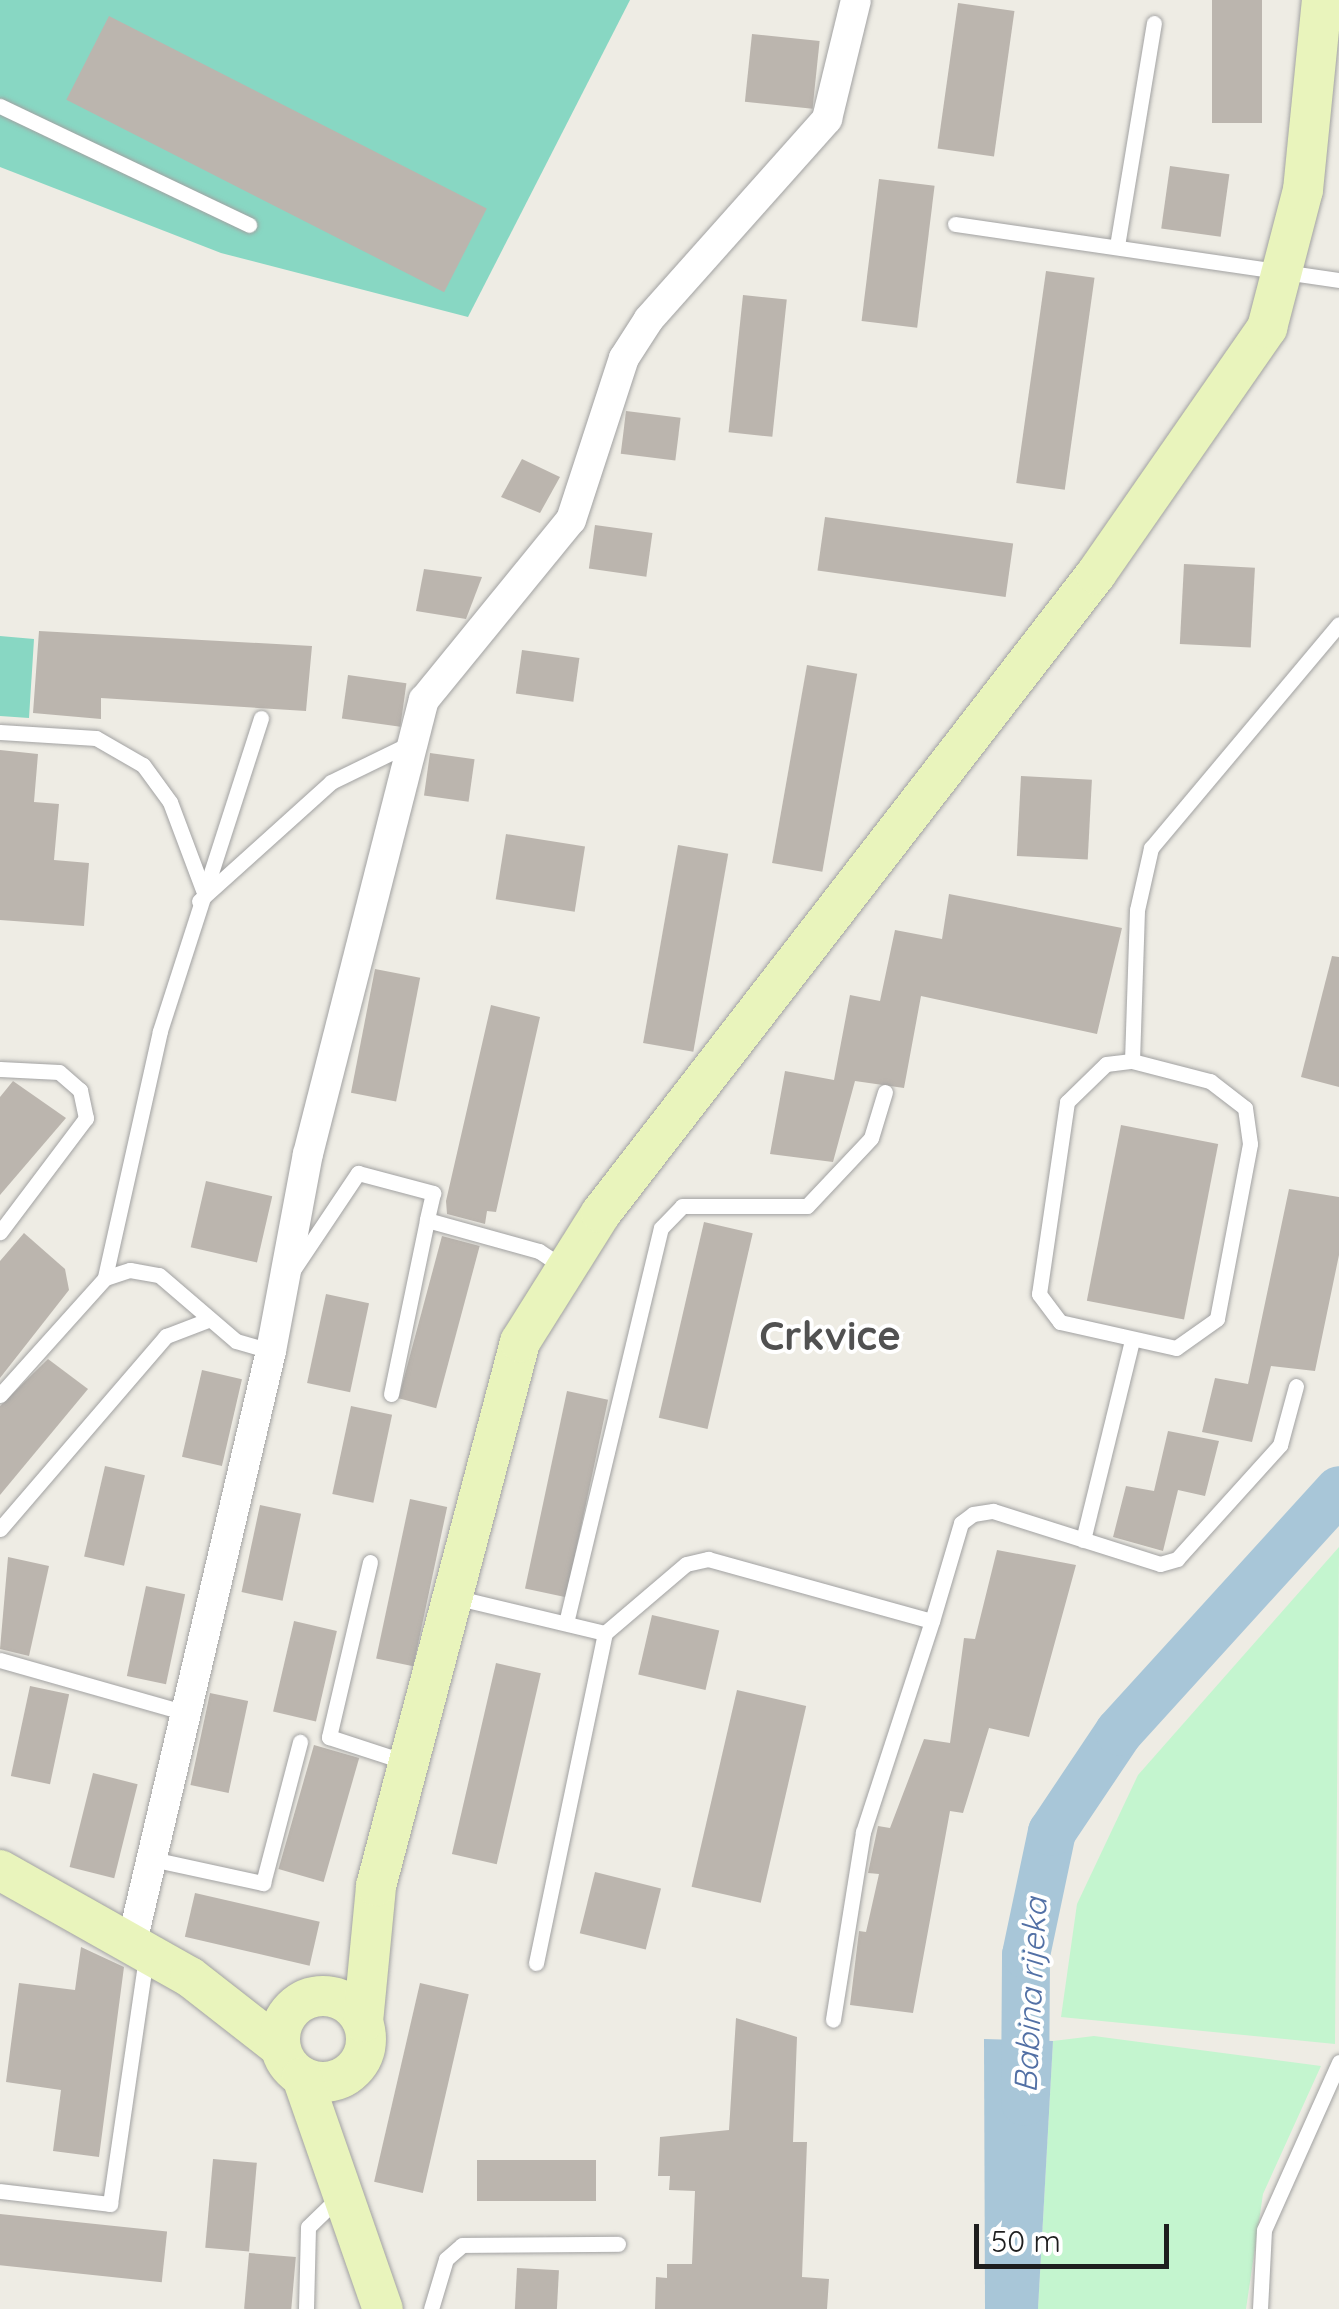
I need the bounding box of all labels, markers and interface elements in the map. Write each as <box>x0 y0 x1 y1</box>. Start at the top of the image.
district label: Crkvice <box>759 1311 901 1359</box>
water label: Babina rijeka <box>1006 1896 1054 2094</box>
scale bar <box>979 2204 1174 2266</box>
text: 50 m <box>991 2222 1061 2260</box>

